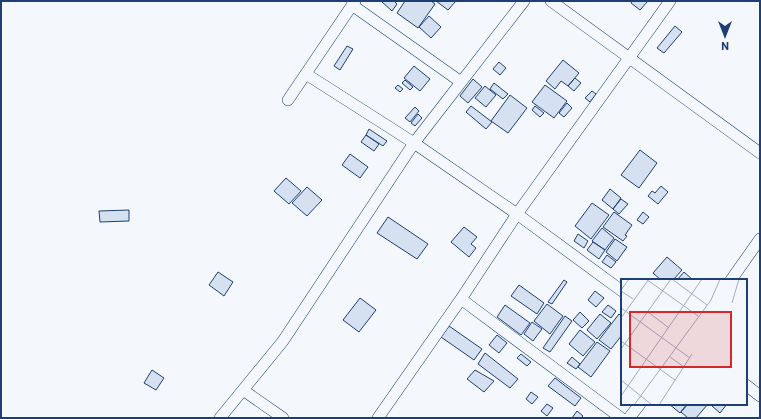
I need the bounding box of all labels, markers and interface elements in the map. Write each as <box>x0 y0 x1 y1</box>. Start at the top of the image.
north arrow <box>705 16 745 56</box>
text: N <box>721 39 729 52</box>
inset map <box>621 279 747 405</box>

